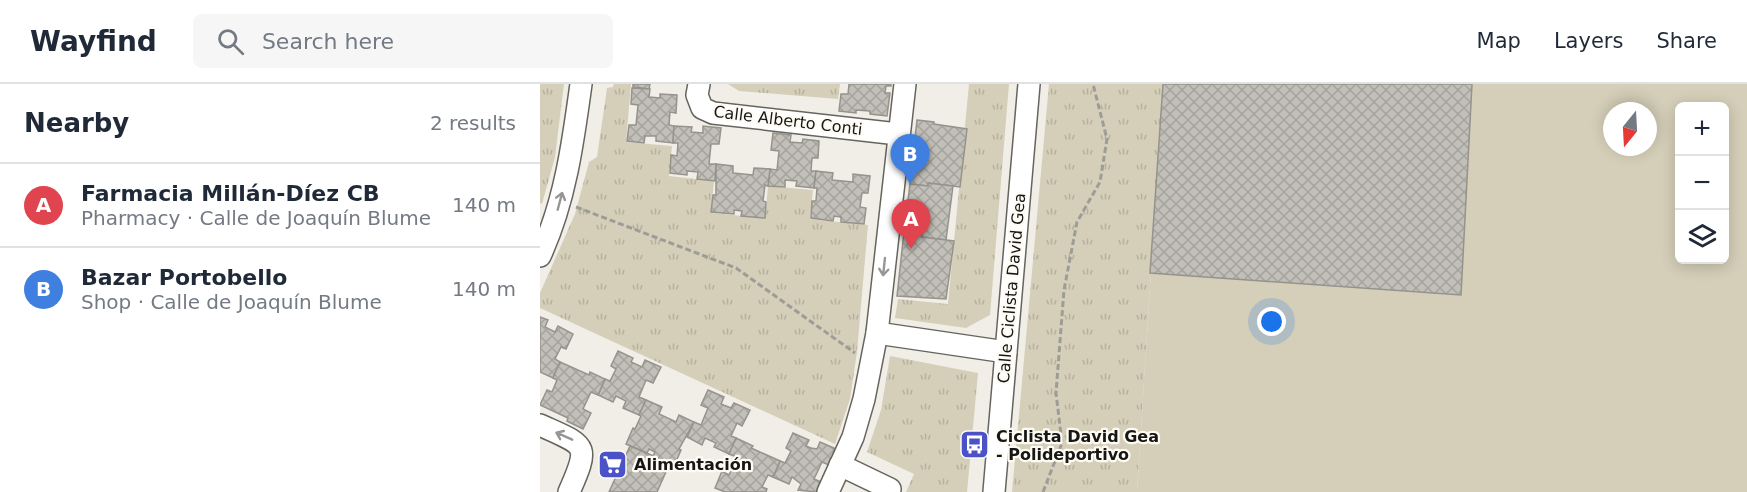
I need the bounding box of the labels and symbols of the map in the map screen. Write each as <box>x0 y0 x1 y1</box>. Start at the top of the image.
street label: Calle Alberto Conti <box>712 102 863 139</box>
north arrow <box>1603 102 1657 156</box>
pin: B <box>890 135 929 184</box>
one-way arrow <box>555 192 566 211</box>
street label: Calle Ciclista David Gea <box>994 192 1029 384</box>
pin: A <box>892 200 931 249</box>
one-way arrow <box>878 257 889 277</box>
your location <box>1257 307 1286 336</box>
place label: Ciclista David Gea - Polideportivo <box>996 427 1159 464</box>
one-way arrow <box>555 429 573 440</box>
bus stop icon: Ciclista David Gea - Polideportivo <box>959 429 991 461</box>
supermarket icon: Alimentación <box>597 448 629 480</box>
place label: Alimentación <box>634 455 752 474</box>

